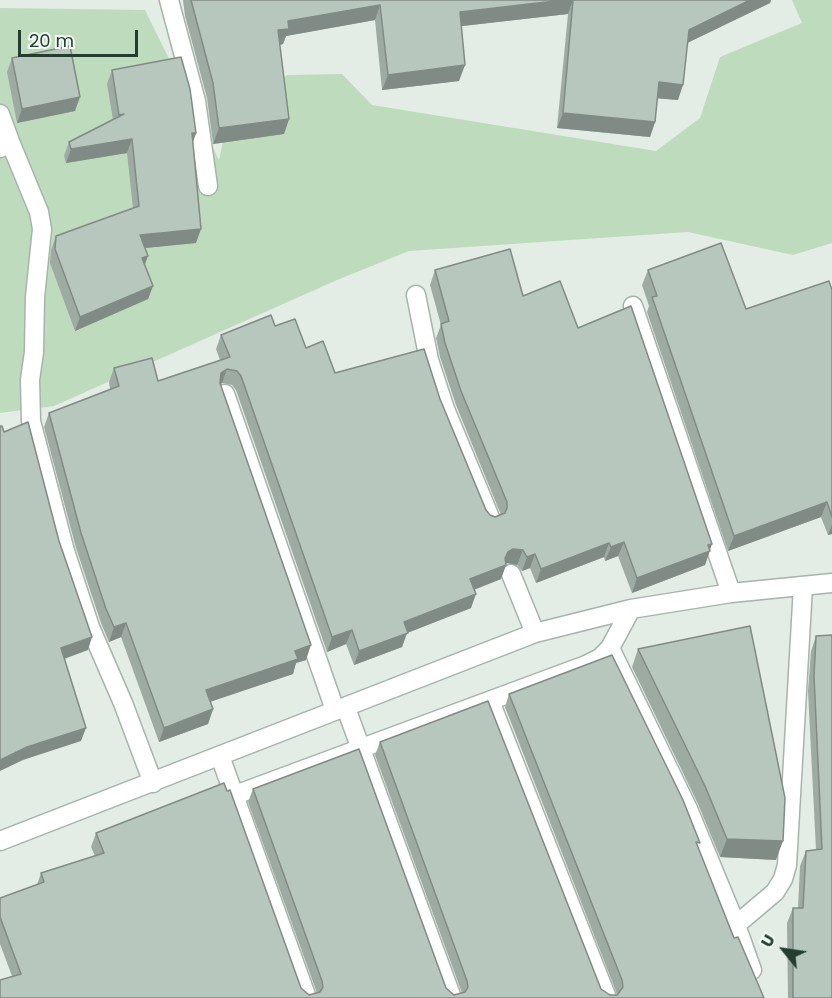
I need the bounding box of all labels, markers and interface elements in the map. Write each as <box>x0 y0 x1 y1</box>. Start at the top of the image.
scale bar <box>21 18 141 56</box>
text: 20 m <box>29 28 74 53</box>
north arrow <box>754 920 814 980</box>
text: U <box>755 930 781 951</box>

